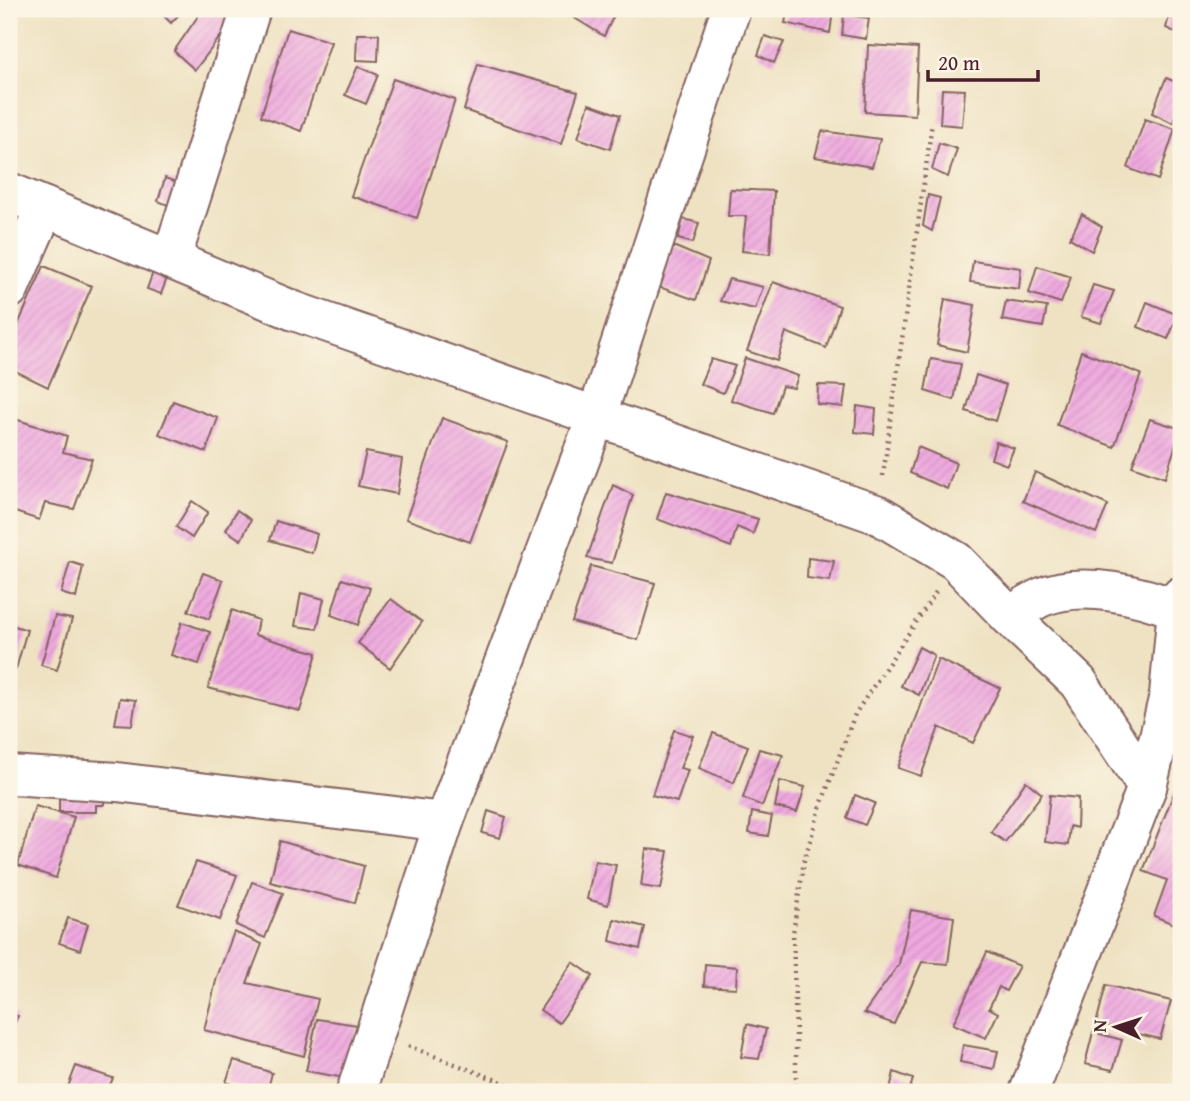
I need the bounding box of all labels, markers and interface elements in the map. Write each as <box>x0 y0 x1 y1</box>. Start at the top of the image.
scale bar <box>928 38 1038 82</box>
text: 20 m <box>938 47 980 78</box>
north arrow <box>1082 992 1152 1062</box>
text: N <box>1085 1019 1113 1033</box>

